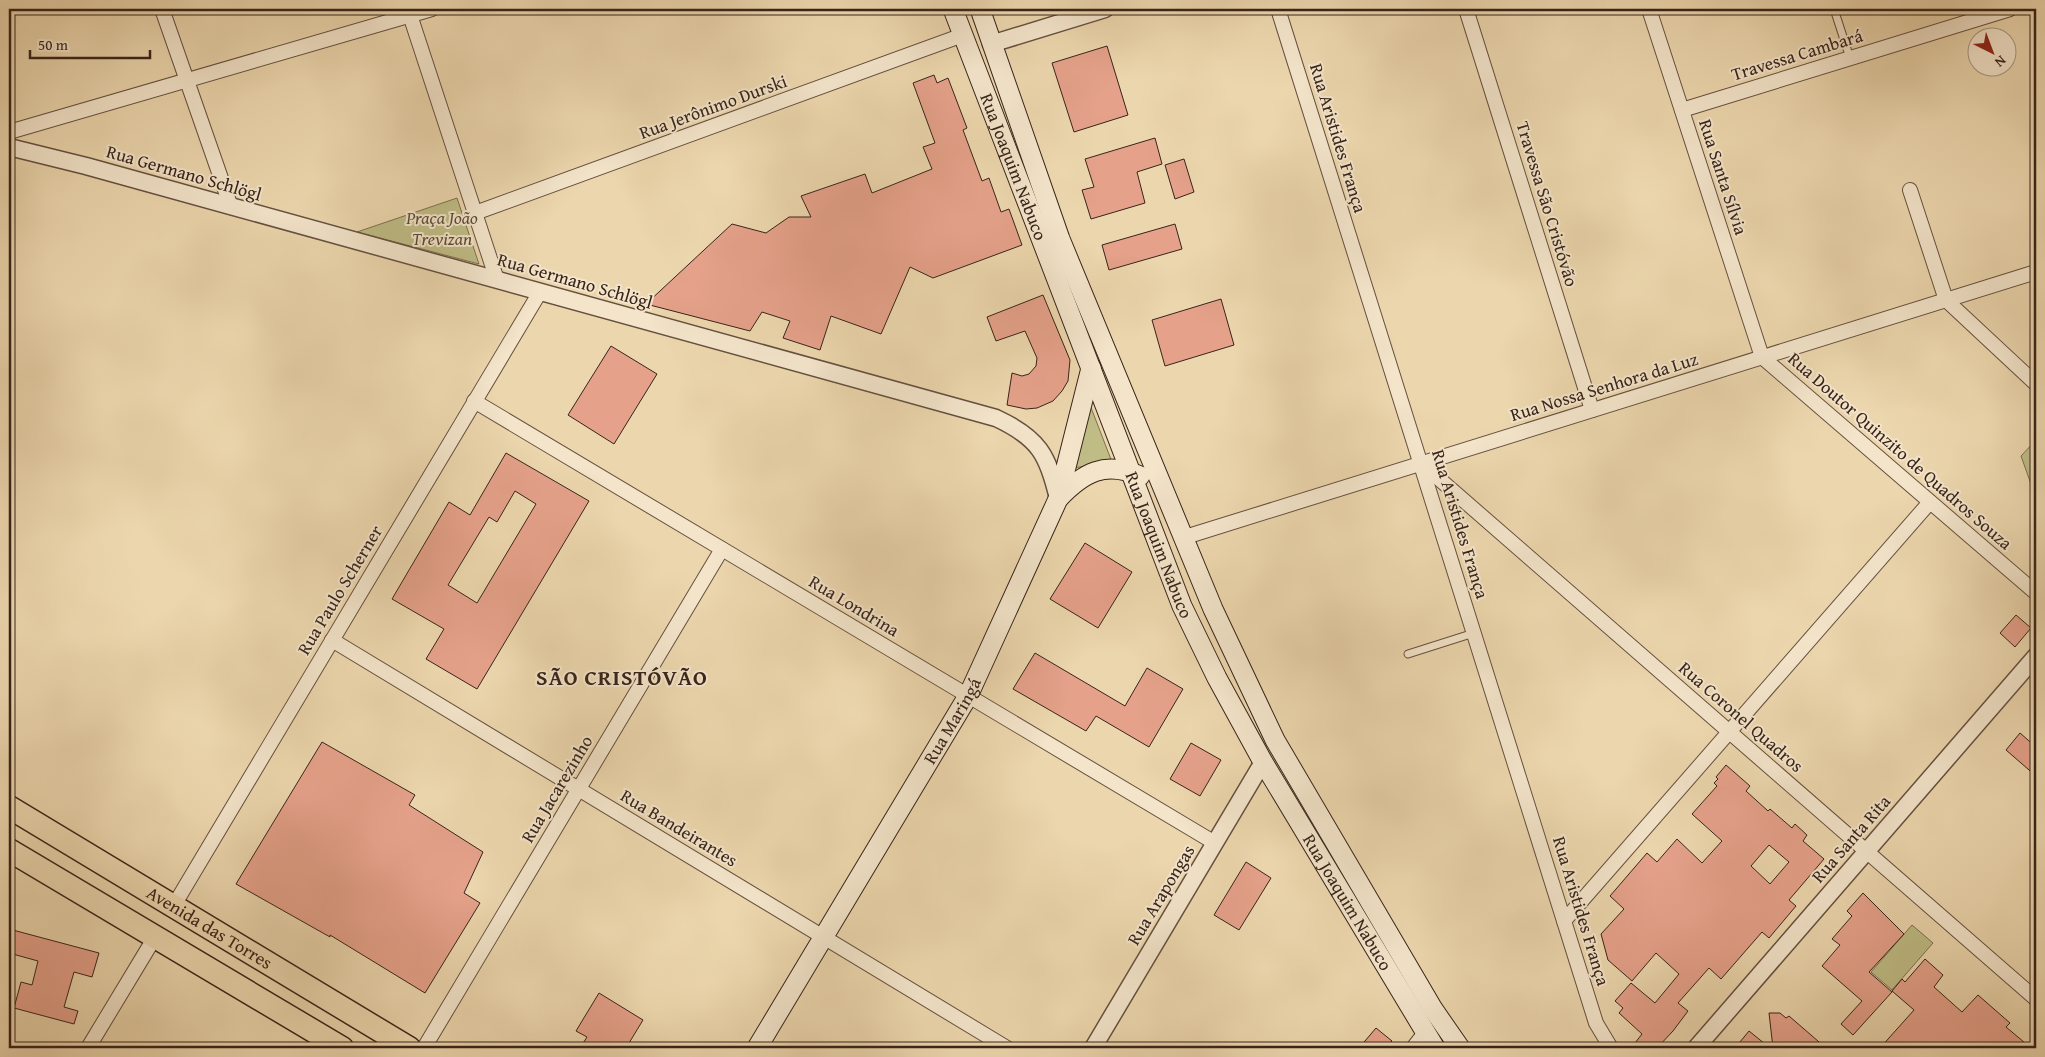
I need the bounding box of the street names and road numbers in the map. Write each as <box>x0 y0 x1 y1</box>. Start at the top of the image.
street label: Travessa Cambará <box>1728 22 1866 87</box>
street label: Rua Aristides França <box>1303 60 1374 216</box>
street label: Rua Jerônimo Durski <box>635 67 791 146</box>
street label: Rua Joaquim Nabuco <box>974 89 1054 244</box>
street label: Rua Santa Sílvia <box>1692 115 1755 239</box>
street label: Travessa São Cristóvão <box>1510 118 1585 290</box>
street label: Rua Germano Schlögl <box>103 137 265 208</box>
street label: Rua Germano Schlögl <box>494 245 656 316</box>
street label: Rua Nossa Senhora da Luz <box>1507 345 1701 428</box>
street label: Rua Doutor Quinzito de Quadros Souza <box>1782 345 2019 556</box>
street label: Rua Aristides França <box>1425 446 1496 602</box>
street label: Rua Joaquim Nabuco <box>1119 467 1200 623</box>
street label: Rua Paulo Scherner <box>290 519 389 660</box>
street label: Rua Londrina <box>804 568 905 643</box>
street label: Rua Coronel Quadros <box>1673 655 1810 779</box>
street label: Rua Maringá <box>916 673 988 769</box>
street label: Rua Jacarezinho <box>514 730 599 848</box>
street label: Rua Bandeirantes <box>616 782 743 873</box>
street label: Rua Santa Rita <box>1805 788 1897 889</box>
street label: Rua Joaquim Nabuco <box>1296 828 1399 976</box>
street label: Rua Aristides França <box>1546 833 1617 989</box>
street label: Rua Arapongas <box>1120 839 1201 950</box>
street label: Avenida das Torres <box>142 879 278 976</box>

